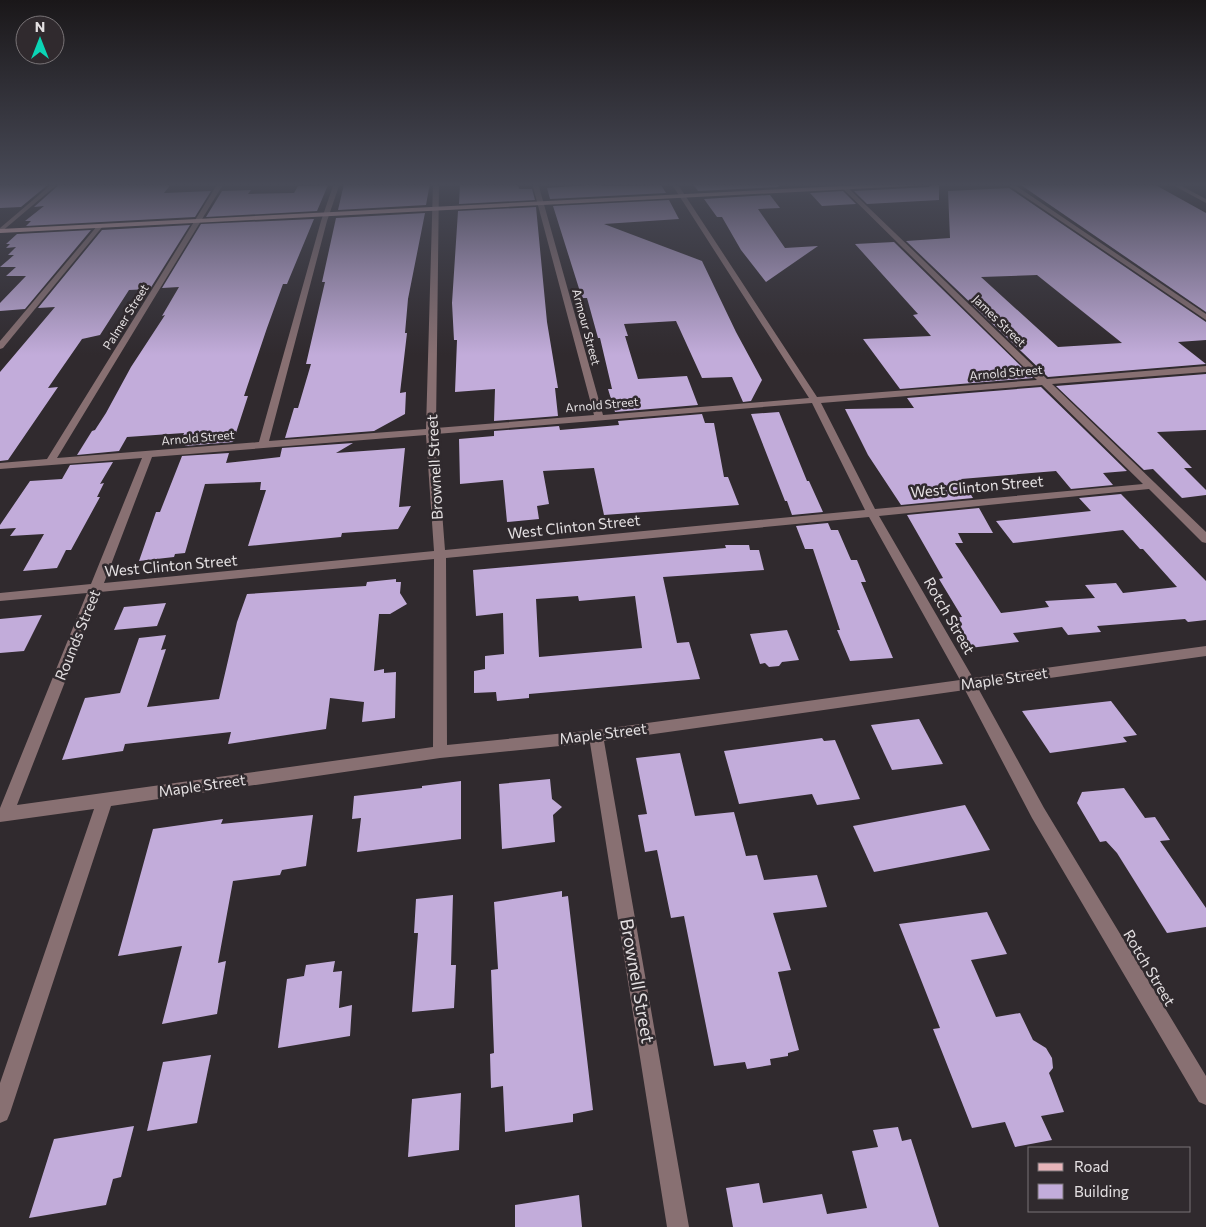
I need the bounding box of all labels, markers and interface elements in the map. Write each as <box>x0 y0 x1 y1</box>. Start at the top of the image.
north arrow <box>15 15 65 65</box>
text: N <box>35 18 45 35</box>
street label: Palmer Street <box>99 281 151 352</box>
street label: Armour Street <box>570 287 604 367</box>
street label: James Street <box>970 292 1029 350</box>
street label: Arnold Street <box>969 362 1043 382</box>
street label: Arnold Street <box>565 394 639 414</box>
street label: Brownell Street <box>422 414 446 520</box>
street label: Arnold Street <box>161 427 235 447</box>
street label: West Clinton Street <box>910 471 1044 501</box>
street label: West Clinton Street <box>507 510 641 542</box>
street label: West Clinton Street <box>104 550 238 580</box>
street label: Rotch Street <box>921 574 979 657</box>
street label: Rounds Street <box>51 587 103 683</box>
street label: Maple Street <box>959 663 1049 693</box>
street label: Maple Street <box>558 719 648 747</box>
street label: Maple Street <box>157 770 247 800</box>
street label: Brownell Street <box>616 917 660 1045</box>
street label: Rotch Street <box>1120 926 1180 1009</box>
legend <box>1028 1147 1191 1212</box>
text: Road <box>1074 1157 1109 1175</box>
text: Building <box>1074 1182 1129 1200</box>

